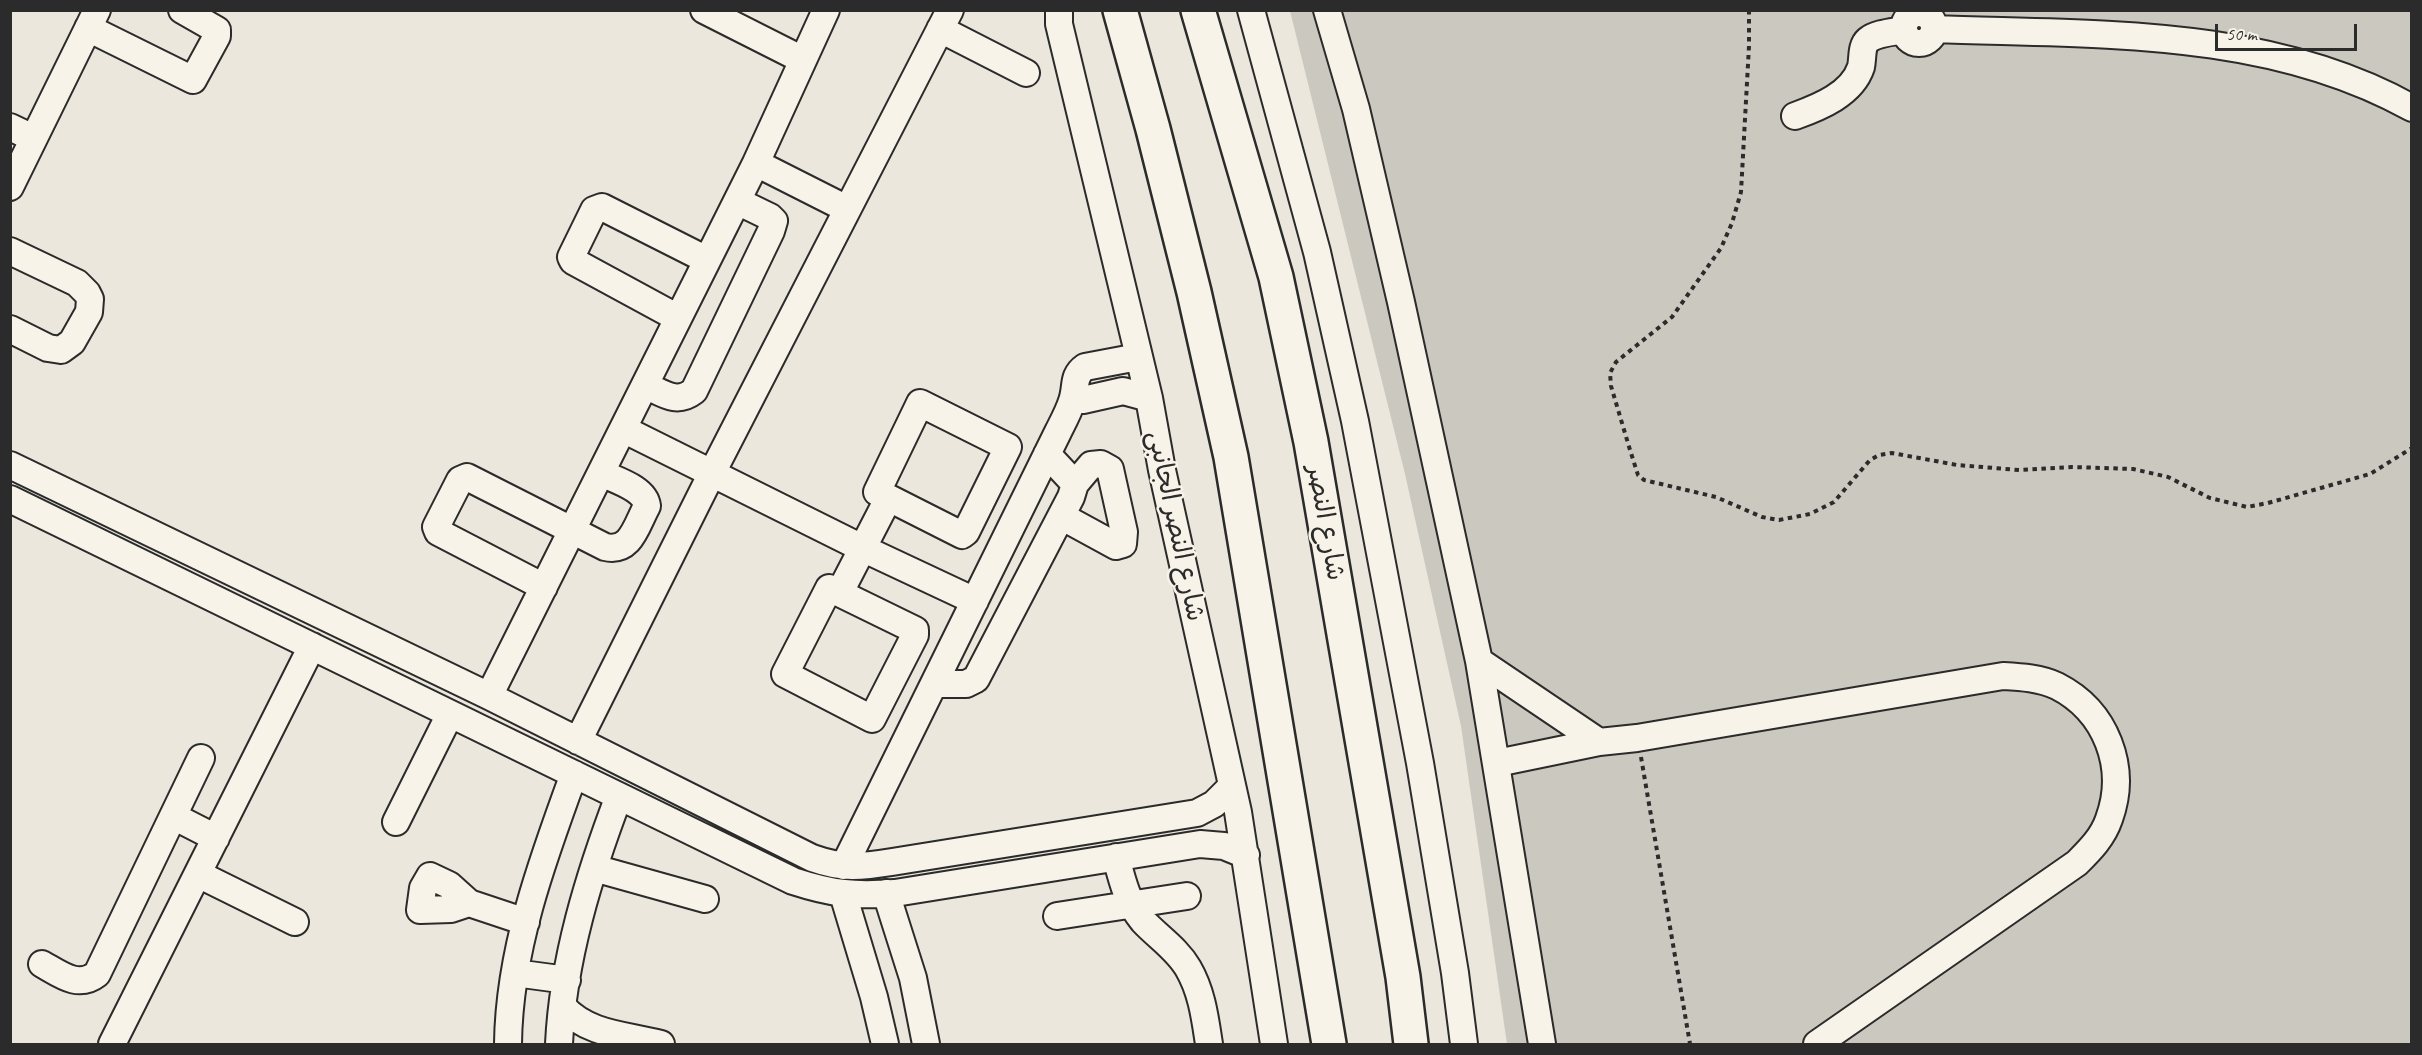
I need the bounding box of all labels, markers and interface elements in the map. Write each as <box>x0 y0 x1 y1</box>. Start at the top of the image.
scale bar <box>2218 12 2360 50</box>
text: 50 m <box>2226 23 2257 45</box>
street label: شارع النصر الجانبى <box>1140 428 1210 624</box>
street label: شارع النصر <box>1300 463 1350 583</box>

